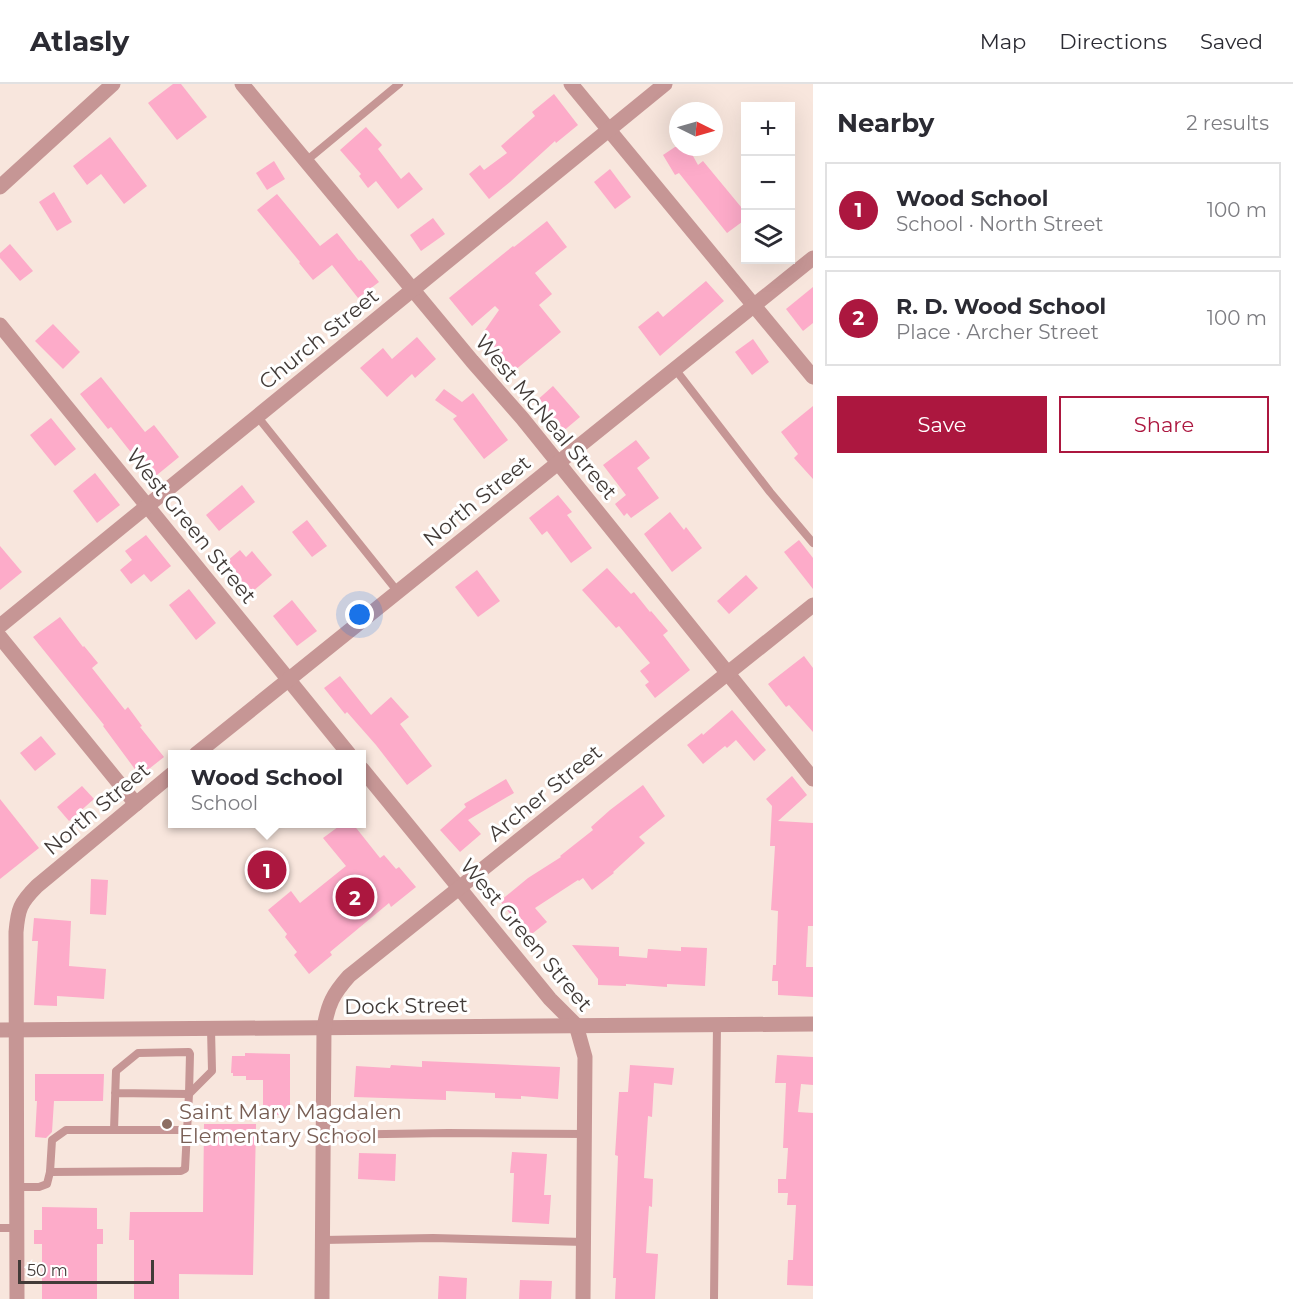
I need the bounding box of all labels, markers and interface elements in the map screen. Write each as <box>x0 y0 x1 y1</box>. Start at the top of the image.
text: Atlasly <box>30 24 129 58</box>
text: Map <box>980 29 1026 54</box>
text: Directions <box>1059 29 1167 54</box>
text: Saved <box>1200 29 1263 54</box>
north arrow <box>669 102 723 156</box>
map controls <box>741 102 795 264</box>
button: + <box>741 102 795 156</box>
text: Nearby <box>837 107 934 139</box>
text: 2 results <box>1186 111 1269 135</box>
button: − <box>741 156 795 210</box>
text: Wood School <box>896 185 1048 212</box>
text: 1 <box>855 198 862 222</box>
text: 100 m <box>1207 198 1267 222</box>
button: layers <box>741 210 795 264</box>
text: School · North Street <box>896 212 1103 236</box>
street label: Church Street <box>254 283 383 394</box>
text: R. D. Wood School <box>896 293 1106 320</box>
text: 2 <box>853 306 864 330</box>
text: 100 m <box>1207 306 1267 330</box>
text: Place · Archer Street <box>896 320 1099 344</box>
street label: West McNeal Street <box>470 329 623 504</box>
button: Save <box>837 396 1047 453</box>
button: Share <box>1059 396 1269 453</box>
street label: West Green Street <box>121 443 262 608</box>
street label: North Street <box>418 450 535 551</box>
your location <box>345 600 374 629</box>
street label: Archer Street <box>483 739 607 846</box>
popup <box>168 750 366 828</box>
street label: North Street <box>39 757 155 860</box>
text: Wood School <box>191 764 343 791</box>
text: School <box>191 791 258 815</box>
pin: 1 <box>248 848 286 892</box>
street label: West Green Street <box>455 853 598 1016</box>
pin: 2 <box>336 874 374 920</box>
street label: Dock Street <box>344 992 468 1019</box>
place label: Saint Mary Magdalen Elementary School <box>179 1099 402 1148</box>
marker: Saint Mary Magdalen Elementary School <box>160 1117 174 1131</box>
scale bar <box>18 1257 154 1284</box>
text: 50 m <box>27 1261 68 1280</box>

